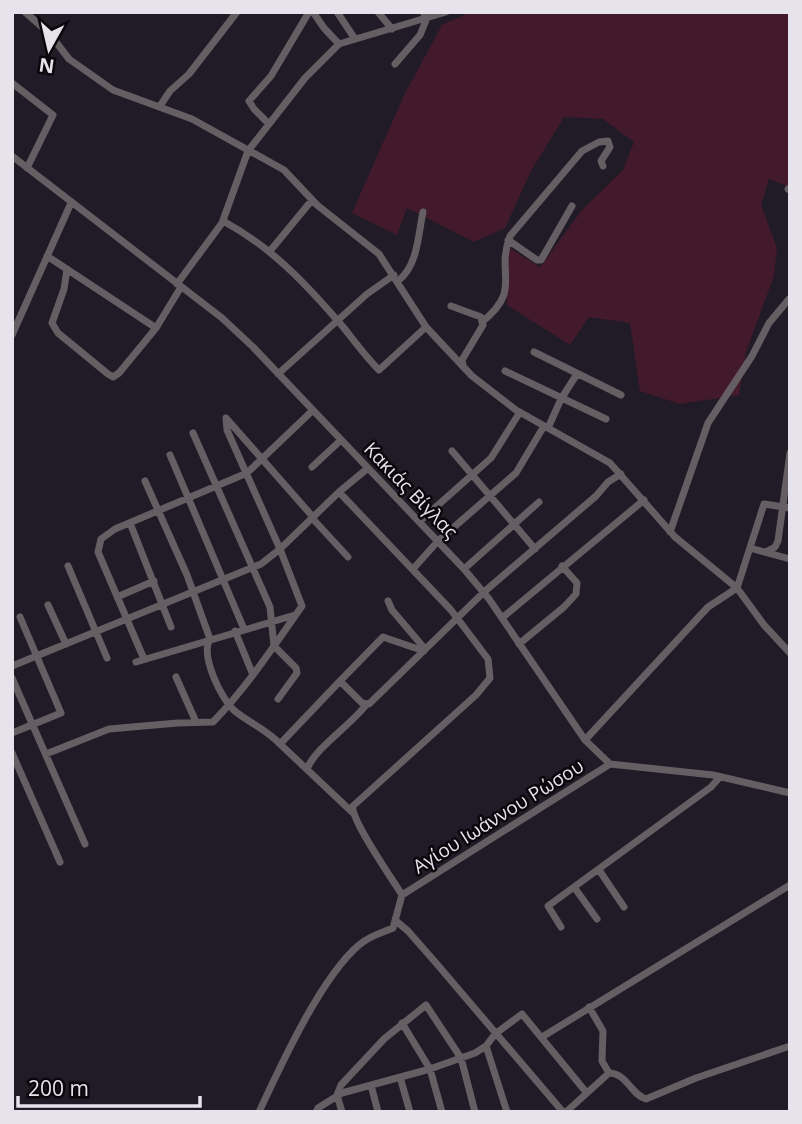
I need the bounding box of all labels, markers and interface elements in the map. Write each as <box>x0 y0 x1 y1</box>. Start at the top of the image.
north arrow <box>14 14 84 84</box>
text: N <box>37 52 56 80</box>
street label: Κακιάς Βίγλας <box>358 436 464 544</box>
street label: Αγίου Ιωάννου Ρώσου <box>408 753 588 879</box>
scale bar <box>18 1064 200 1108</box>
text: 200 m <box>28 1074 89 1102</box>

